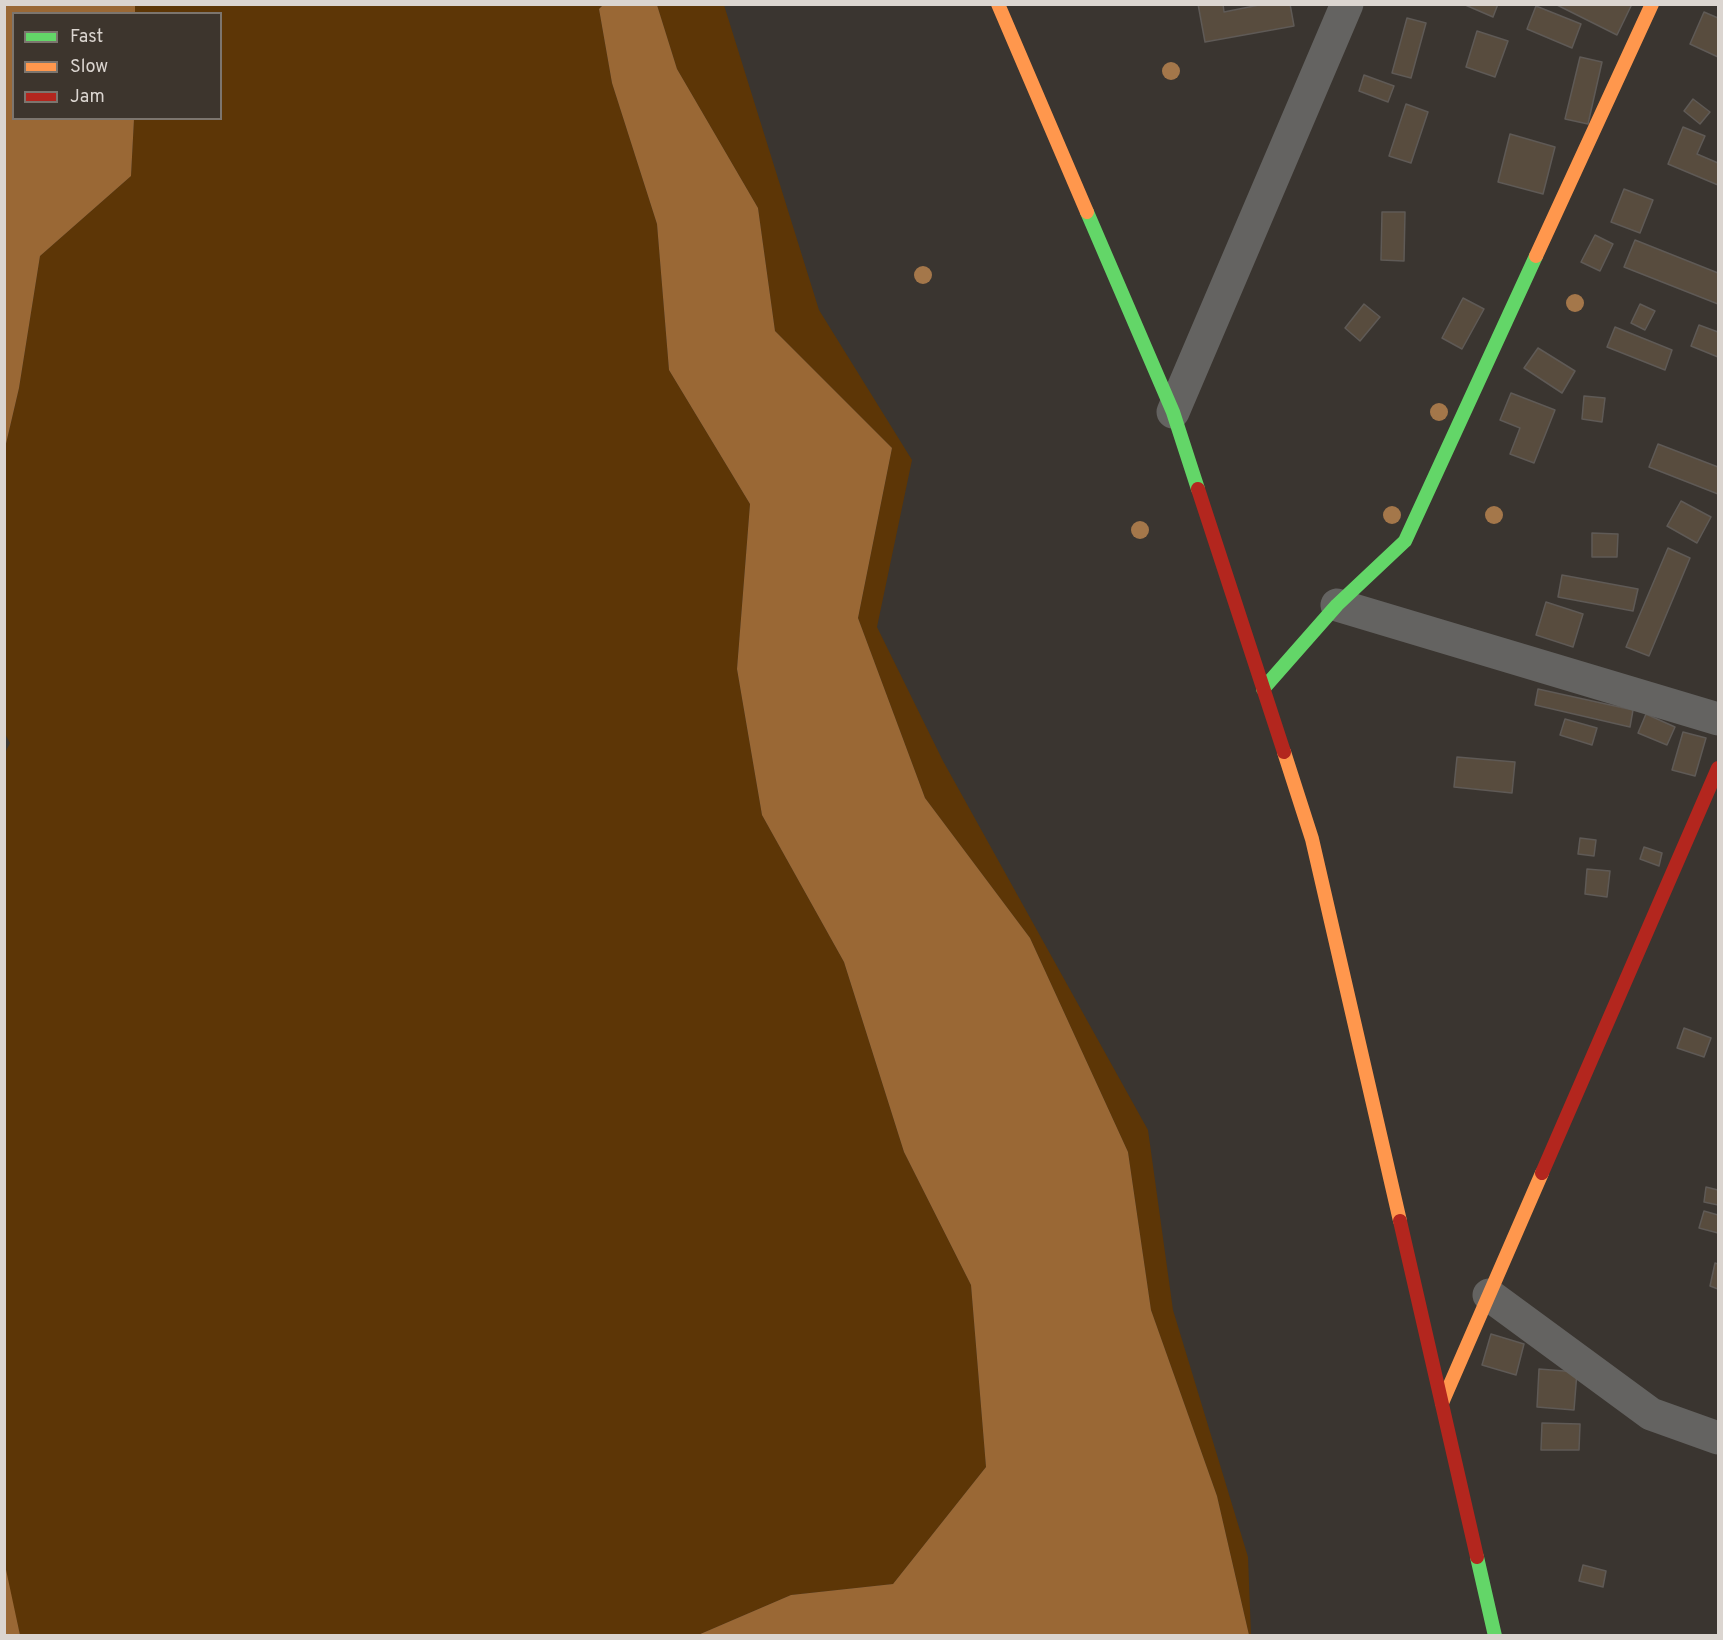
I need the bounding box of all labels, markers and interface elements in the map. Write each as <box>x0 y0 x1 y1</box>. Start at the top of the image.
legend <box>12 12 222 120</box>
text: Fast <box>70 26 103 49</box>
text: Slow <box>70 56 108 79</box>
text: Jam <box>70 86 105 109</box>

